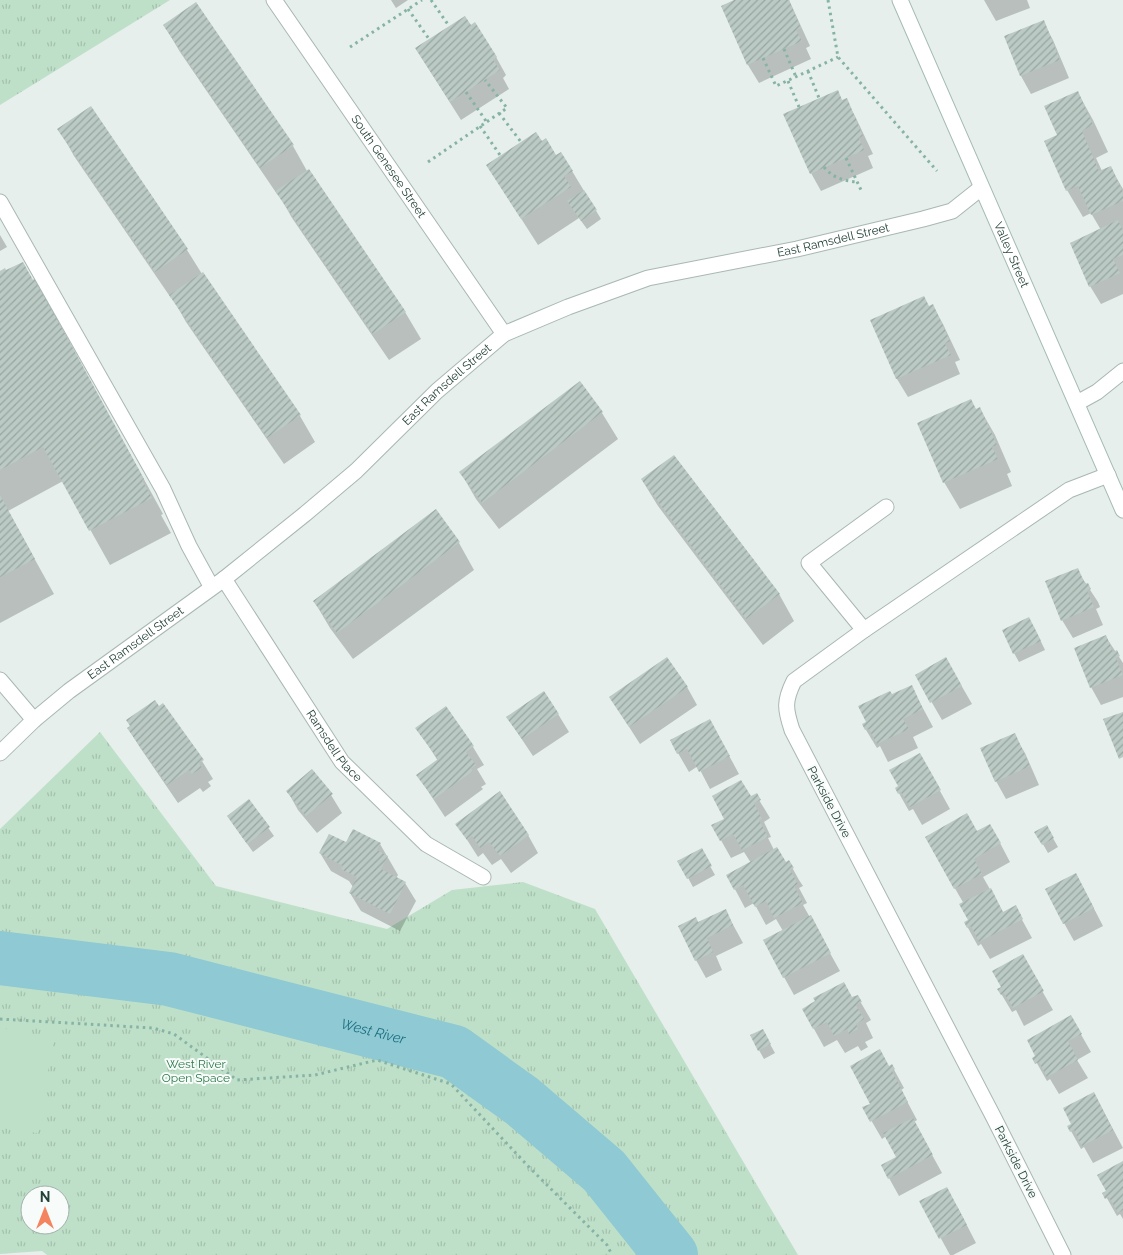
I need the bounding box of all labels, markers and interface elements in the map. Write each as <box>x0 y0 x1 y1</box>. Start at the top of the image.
street label: South Genesee Street <box>348 112 429 220</box>
street label: East Ramsdell Street <box>776 220 891 260</box>
street label: Valley Street <box>991 220 1032 290</box>
street label: East Ramsdell Street <box>399 341 494 428</box>
street label: East Ramsdell Street <box>85 604 186 682</box>
street label: Ramsdell Place <box>303 707 365 785</box>
street label: Parkside Drive <box>804 764 854 840</box>
water label: West River <box>339 1015 408 1048</box>
park label: West River Open Space <box>162 1057 230 1085</box>
street label: Parkside Drive <box>992 1124 1040 1200</box>
north arrow <box>20 1185 70 1235</box>
text: N <box>40 1189 50 1205</box>

